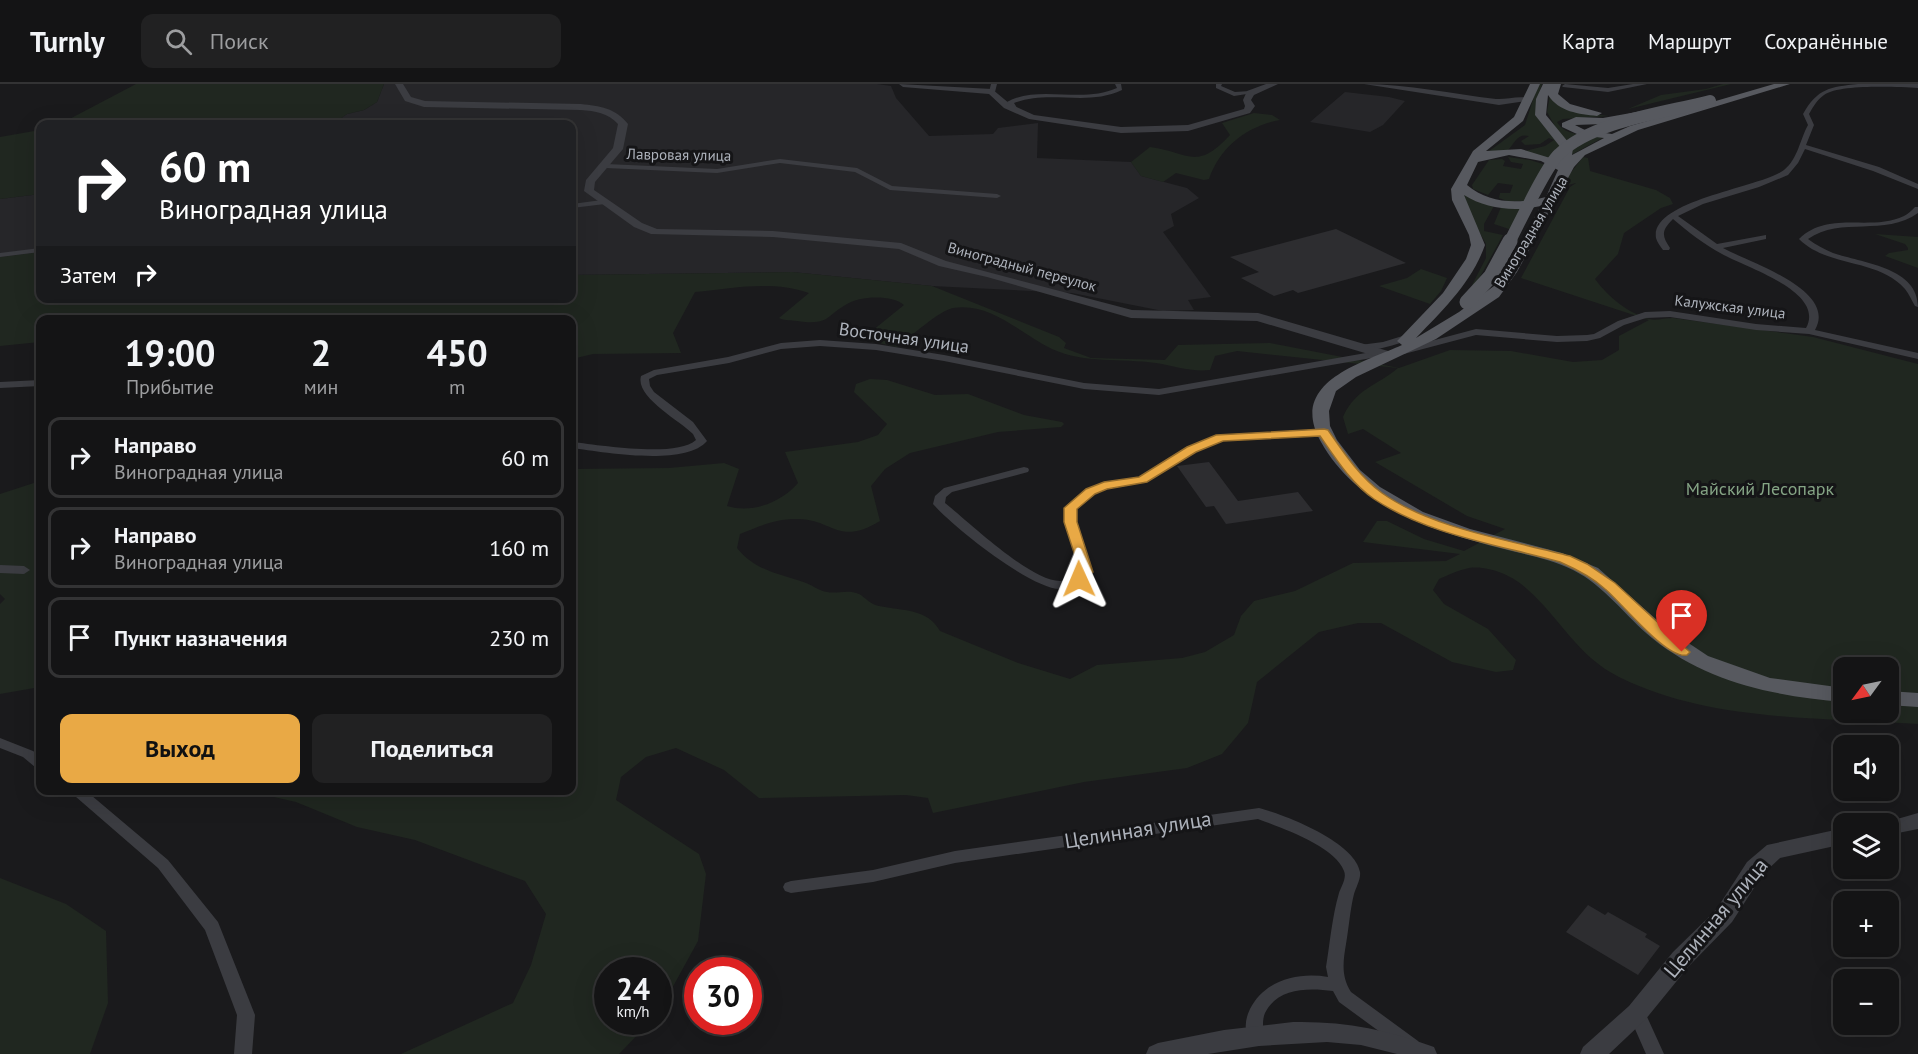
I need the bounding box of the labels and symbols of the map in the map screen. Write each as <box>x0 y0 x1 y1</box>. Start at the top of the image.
street label: Лавровая улица <box>626 144 732 165</box>
street label: Виноградная улица <box>1490 172 1571 291</box>
street label: Виноградный переулок <box>946 238 1099 296</box>
street label: Калужская улица <box>1674 290 1787 323</box>
street label: Восточная улица <box>838 317 971 358</box>
park label: Майский Лесопарк <box>1686 477 1835 500</box>
position arrow <box>1047 547 1111 611</box>
pin <box>1656 590 1707 652</box>
north arrow <box>1833 657 1899 723</box>
street label: Целинная улица <box>1063 805 1213 854</box>
street label: Целинная улица <box>1658 852 1774 983</box>
speed limit sign: 30 <box>684 957 762 1035</box>

